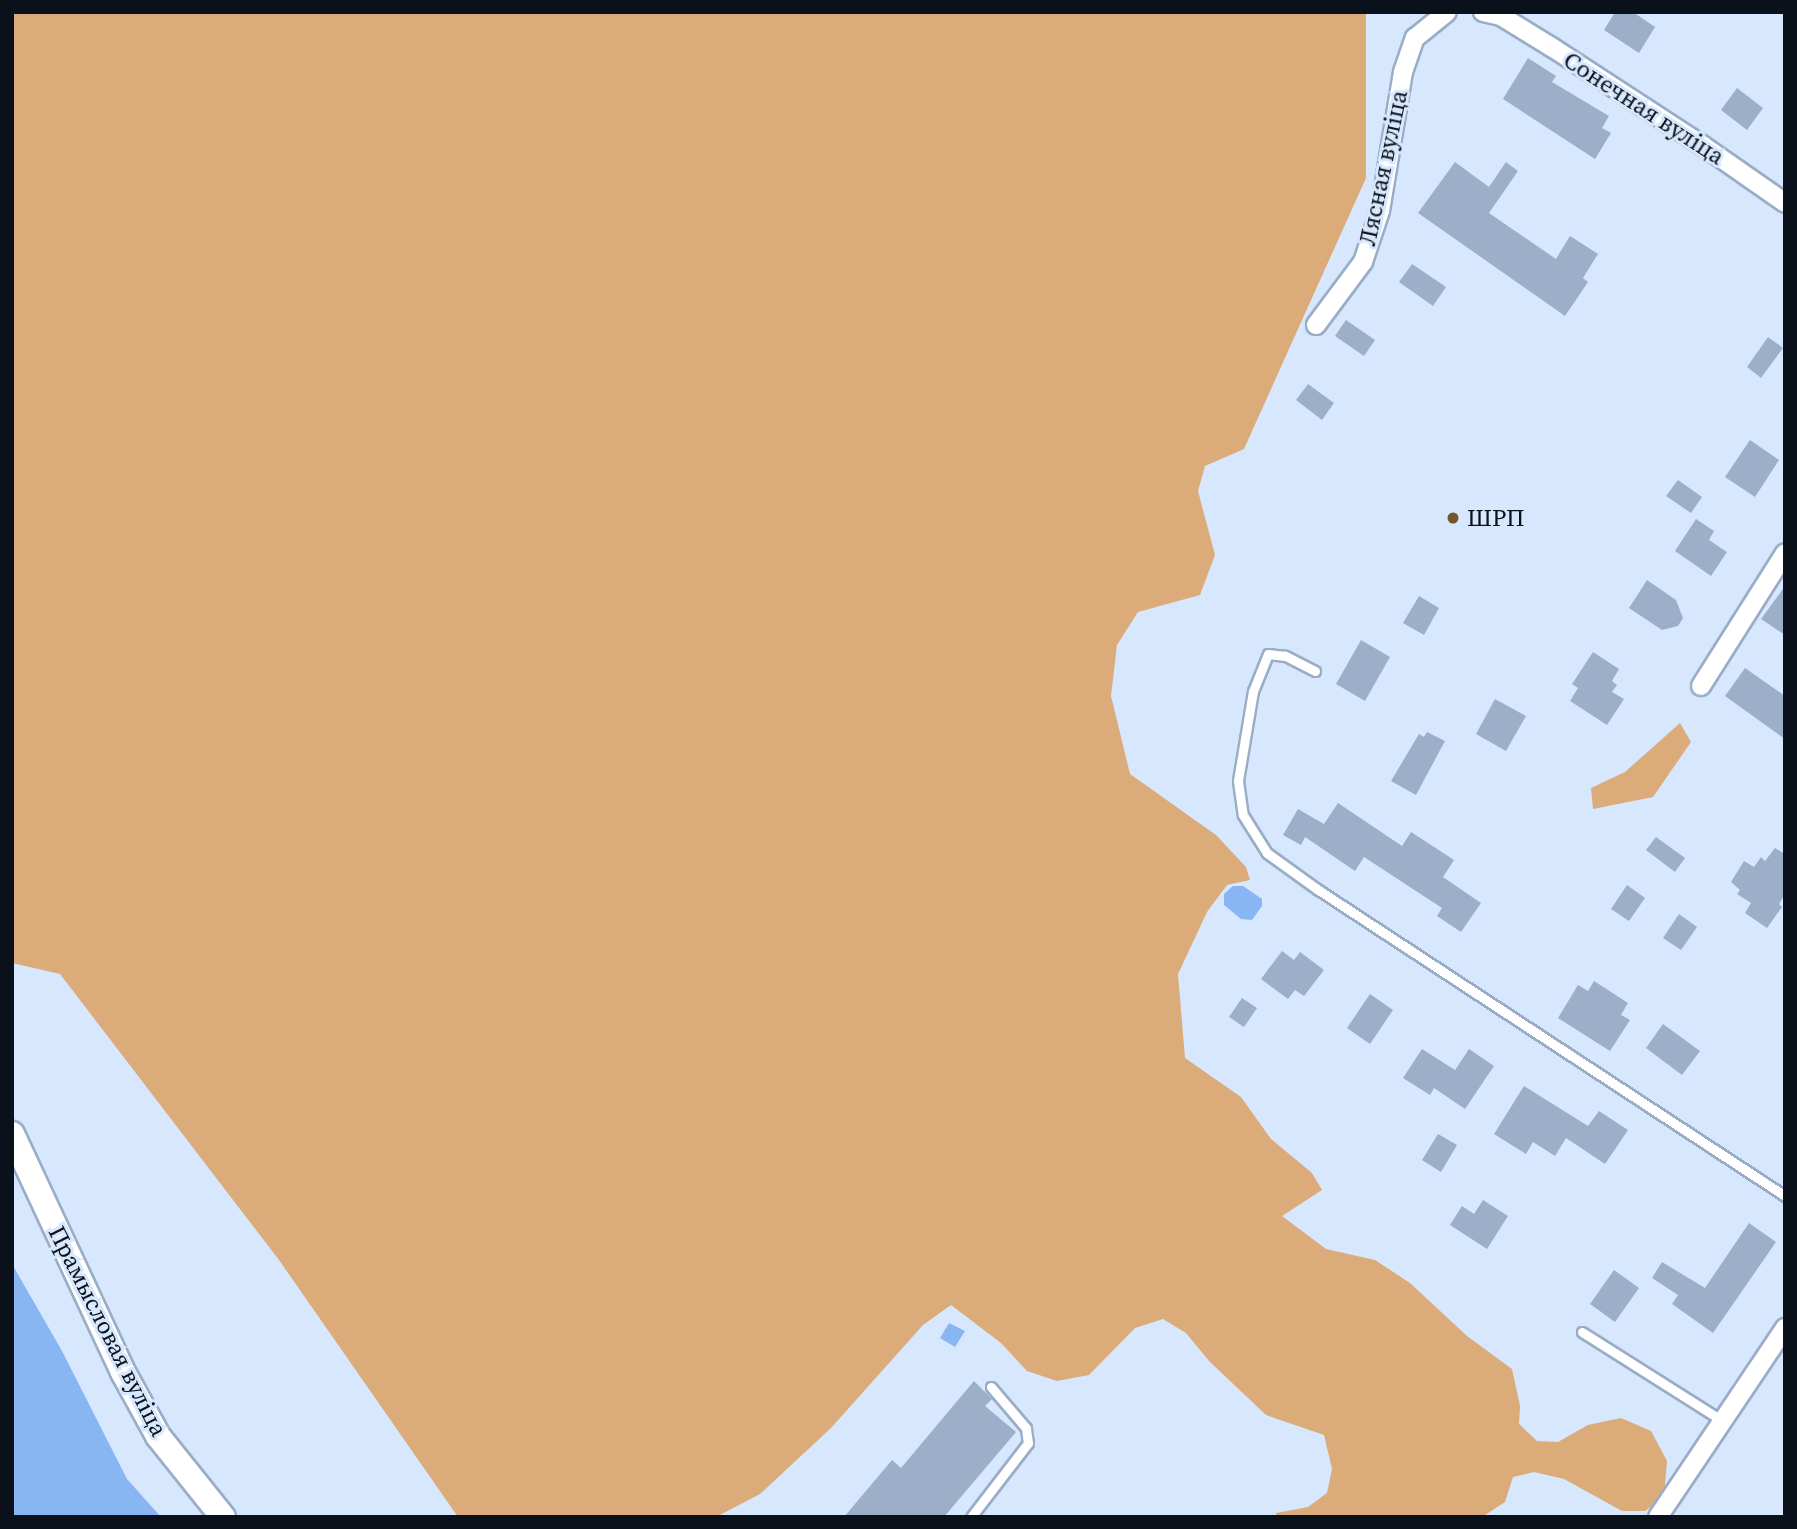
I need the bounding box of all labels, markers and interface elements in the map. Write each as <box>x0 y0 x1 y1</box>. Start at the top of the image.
street label: Сонечная вуліца <box>1558 45 1730 171</box>
street label: Лясная вуліца <box>1352 88 1414 248</box>
place label: ШРП <box>1467 504 1525 532</box>
marker: ШРП <box>1445 510 1461 526</box>
street label: Прамысловая вуліца <box>42 1221 174 1441</box>

